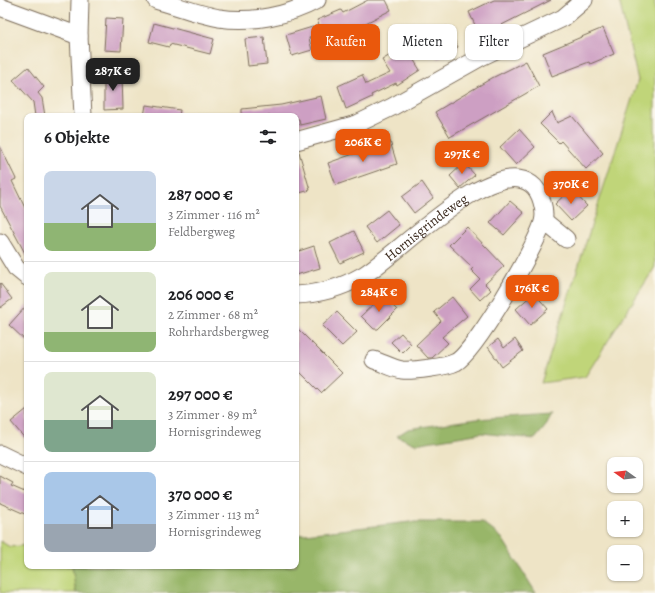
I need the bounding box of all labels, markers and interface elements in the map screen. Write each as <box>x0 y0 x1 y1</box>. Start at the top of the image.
chip: Kaufen <box>311 24 380 60</box>
chip: Mieten <box>388 24 457 60</box>
chip: Filter <box>465 24 523 60</box>
pin: 287K € <box>80 58 146 92</box>
text: 287K € <box>95 62 131 79</box>
text: 6 Objekte <box>44 126 110 149</box>
icon: filters <box>257 126 279 148</box>
pin: 206K € <box>330 129 396 163</box>
text: 206K € <box>344 133 382 150</box>
pin: 297K € <box>429 141 495 175</box>
text: 297K € <box>444 145 480 162</box>
pin: 370K € <box>538 171 604 205</box>
text: 370K € <box>553 175 589 192</box>
text: 287 000 € <box>168 183 233 206</box>
icon: home <box>76 187 124 235</box>
street label: Hornisgrindeweg <box>380 189 471 266</box>
text: 3 Zimmer · 116 m² <box>168 206 260 223</box>
text: Feldbergweg <box>168 223 235 240</box>
pin: 176K € <box>499 275 565 309</box>
pin: 284K € <box>346 279 412 313</box>
text: 176K € <box>515 279 549 296</box>
text: 206 000 € <box>168 283 234 306</box>
text: 284K € <box>361 283 397 300</box>
icon: home <box>76 288 124 336</box>
text: 2 Zimmer · 68 m² <box>168 306 258 323</box>
text: Rohrhardsbergweg <box>168 323 269 340</box>
text: 297 000 € <box>168 383 233 406</box>
icon: home <box>76 388 124 436</box>
text: 3 Zimmer · 89 m² <box>168 406 257 423</box>
text: Hornisgrindeweg <box>168 423 261 440</box>
north arrow <box>607 457 643 493</box>
map controls <box>607 457 643 581</box>
text: 370 000 € <box>168 483 232 506</box>
icon: home <box>76 488 124 536</box>
button: + <box>607 501 643 537</box>
text: 3 Zimmer · 113 m² <box>168 506 259 523</box>
text: Hornisgrindeweg <box>168 523 261 540</box>
button: − <box>607 545 643 581</box>

